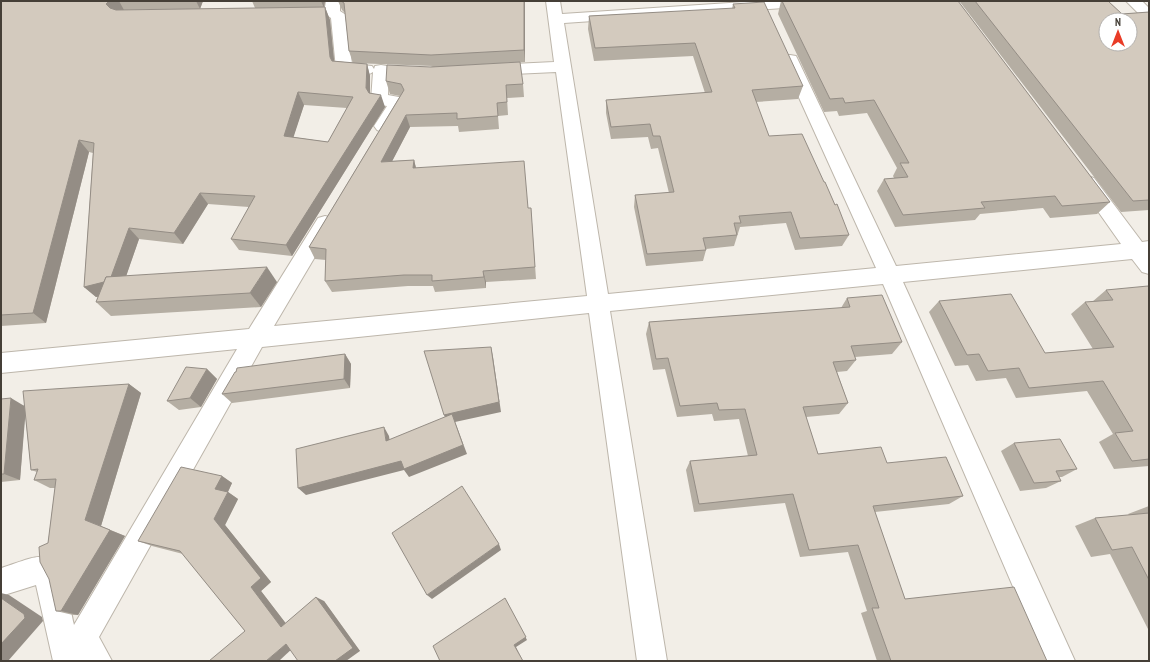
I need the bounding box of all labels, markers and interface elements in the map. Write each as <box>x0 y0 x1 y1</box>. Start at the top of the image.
north arrow <box>1098 12 1138 52</box>
text: N <box>1115 15 1121 29</box>

